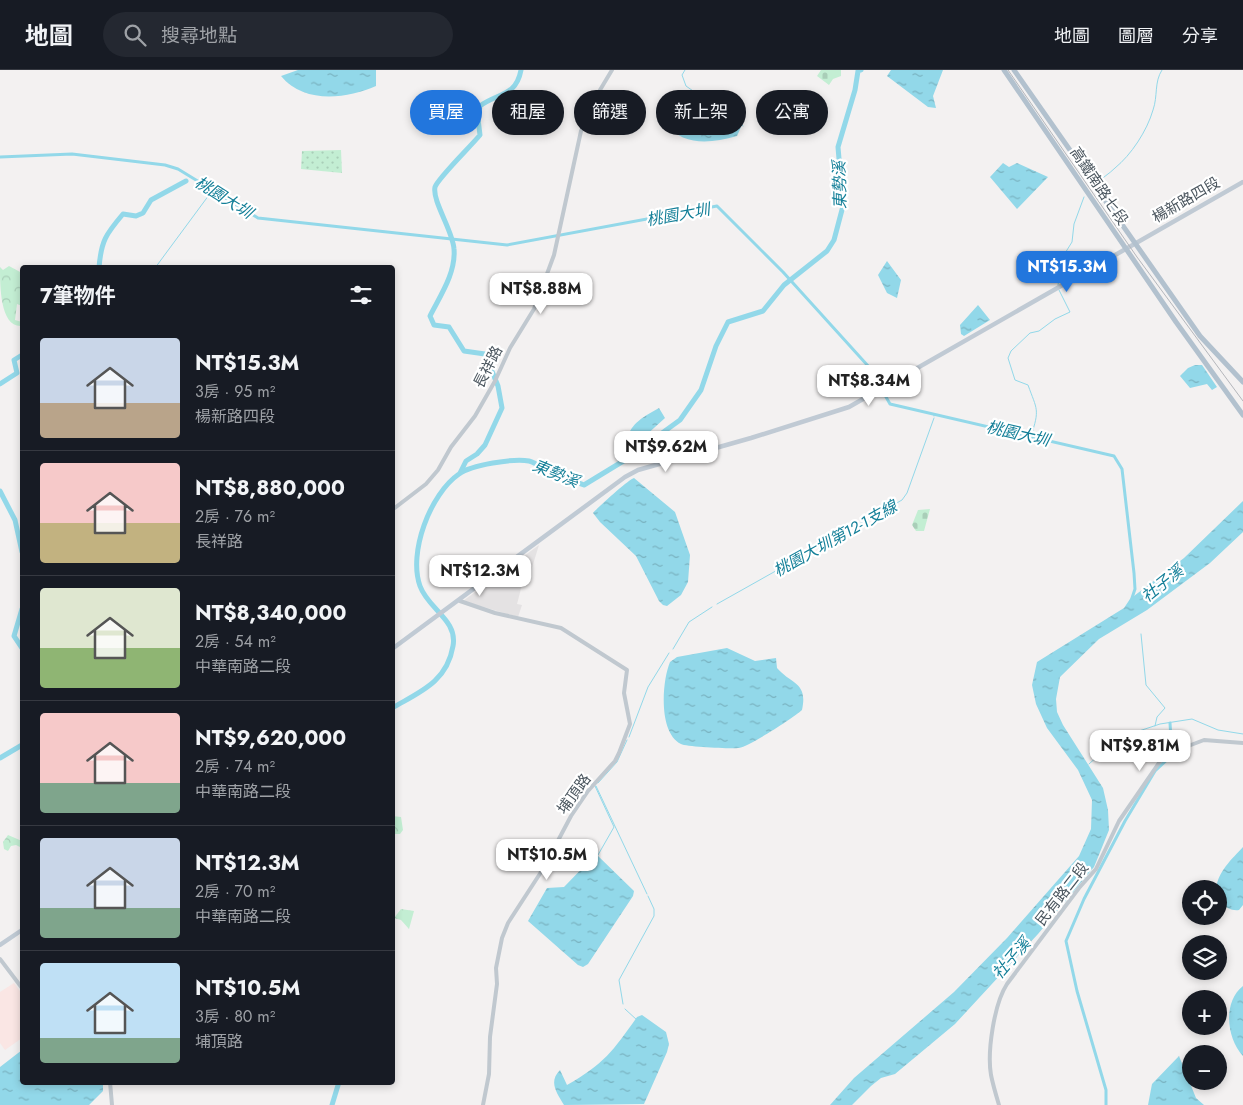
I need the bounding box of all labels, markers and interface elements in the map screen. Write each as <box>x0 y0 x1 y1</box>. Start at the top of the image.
search box <box>103 12 453 57</box>
text: 地圖 <box>25 18 73 53</box>
icon: search <box>121 21 149 49</box>
text: 搜尋地點 <box>161 22 237 49</box>
text: 地圖 <box>1054 23 1090 49</box>
text: 圖層 <box>1118 23 1154 49</box>
text: 分享 <box>1182 23 1218 49</box>
chip: 買屋 <box>410 90 482 135</box>
chip: 租屋 <box>492 90 564 135</box>
chip: 篩選 <box>574 90 646 135</box>
chip: 新上架 <box>656 90 746 135</box>
chip: 公寓 <box>756 90 828 135</box>
street label: 高鐵南路七段 <box>1065 143 1133 229</box>
water label: 東勢溪 <box>828 159 851 209</box>
water label: 桃園大圳 <box>190 171 259 225</box>
street label: 楊新路四段 <box>1148 172 1224 228</box>
water label: 桃園大圳 <box>645 197 714 231</box>
pin: NT$15.3M <box>1015 250 1119 293</box>
text: NT$15.3M <box>1027 255 1107 278</box>
pin: NT$8.88M <box>489 272 593 315</box>
text: NT$8.88M <box>501 277 581 300</box>
text: 7筆物件 <box>40 281 116 311</box>
icon: filters <box>347 281 375 309</box>
street label: 長祥路 <box>468 342 508 392</box>
text: NT$15.3M <box>195 348 299 378</box>
icon: home <box>80 358 140 418</box>
pin: NT$8.34M <box>817 364 921 407</box>
text: NT$8.34M <box>828 369 910 392</box>
text: 3房 · 95 m² <box>195 380 275 403</box>
text: 楊新路四段 <box>195 405 275 428</box>
water label: 桃園大圳 <box>984 415 1054 452</box>
pin: NT$9.62M <box>614 430 718 473</box>
text: NT$9.62M <box>625 435 707 458</box>
water label: 東勢溪 <box>529 454 584 494</box>
text: NT$8,880,000 <box>195 473 345 503</box>
icon: home <box>80 483 140 543</box>
water label: 桃園大圳第12-1支線 <box>769 494 903 582</box>
text: 2房 · 76 m² <box>195 505 275 528</box>
text: 長祥路 <box>195 530 243 553</box>
pin: NT$12.3M <box>428 554 532 597</box>
water label: 社子溪 <box>1136 558 1190 607</box>
text: NT$12.3M <box>440 559 520 582</box>
text: NT$8,340,000 <box>195 598 346 628</box>
icon: home <box>80 608 140 668</box>
text: 2房 · 54 m² <box>195 630 276 653</box>
text: 中華南路二段 <box>195 655 291 678</box>
text: NT$9,620,000 <box>195 723 346 753</box>
pin: NT$9.81M <box>1088 730 1192 772</box>
icon: home <box>80 733 140 793</box>
text: NT$9.81M <box>1101 734 1179 757</box>
text: 2房 · 74 m² <box>195 755 275 778</box>
street label: 埔頂路 <box>552 769 596 819</box>
text: 中華南路二段 <box>195 780 291 803</box>
pin: NT$10.5M <box>495 838 599 881</box>
text: NT$10.5M <box>507 843 587 866</box>
text: NT$12.3M <box>195 848 300 878</box>
icon: home <box>80 858 140 918</box>
street label: 民有路二段 <box>1030 858 1094 930</box>
text: 2房 · 70 m² <box>195 880 275 903</box>
map controls <box>1182 880 1227 1090</box>
button: locate <box>1182 880 1227 925</box>
text: 中華南路二段 <box>195 905 291 928</box>
water label: 社子溪 <box>987 931 1037 984</box>
button: layers <box>1182 935 1227 980</box>
text: NT$10.5M <box>195 973 300 1003</box>
icon: home <box>80 983 140 1043</box>
button: + <box>1182 990 1227 1035</box>
text: 3房 · 80 m² <box>195 1005 275 1028</box>
text: 埔頂路 <box>195 1030 243 1053</box>
button: − <box>1182 1045 1227 1090</box>

